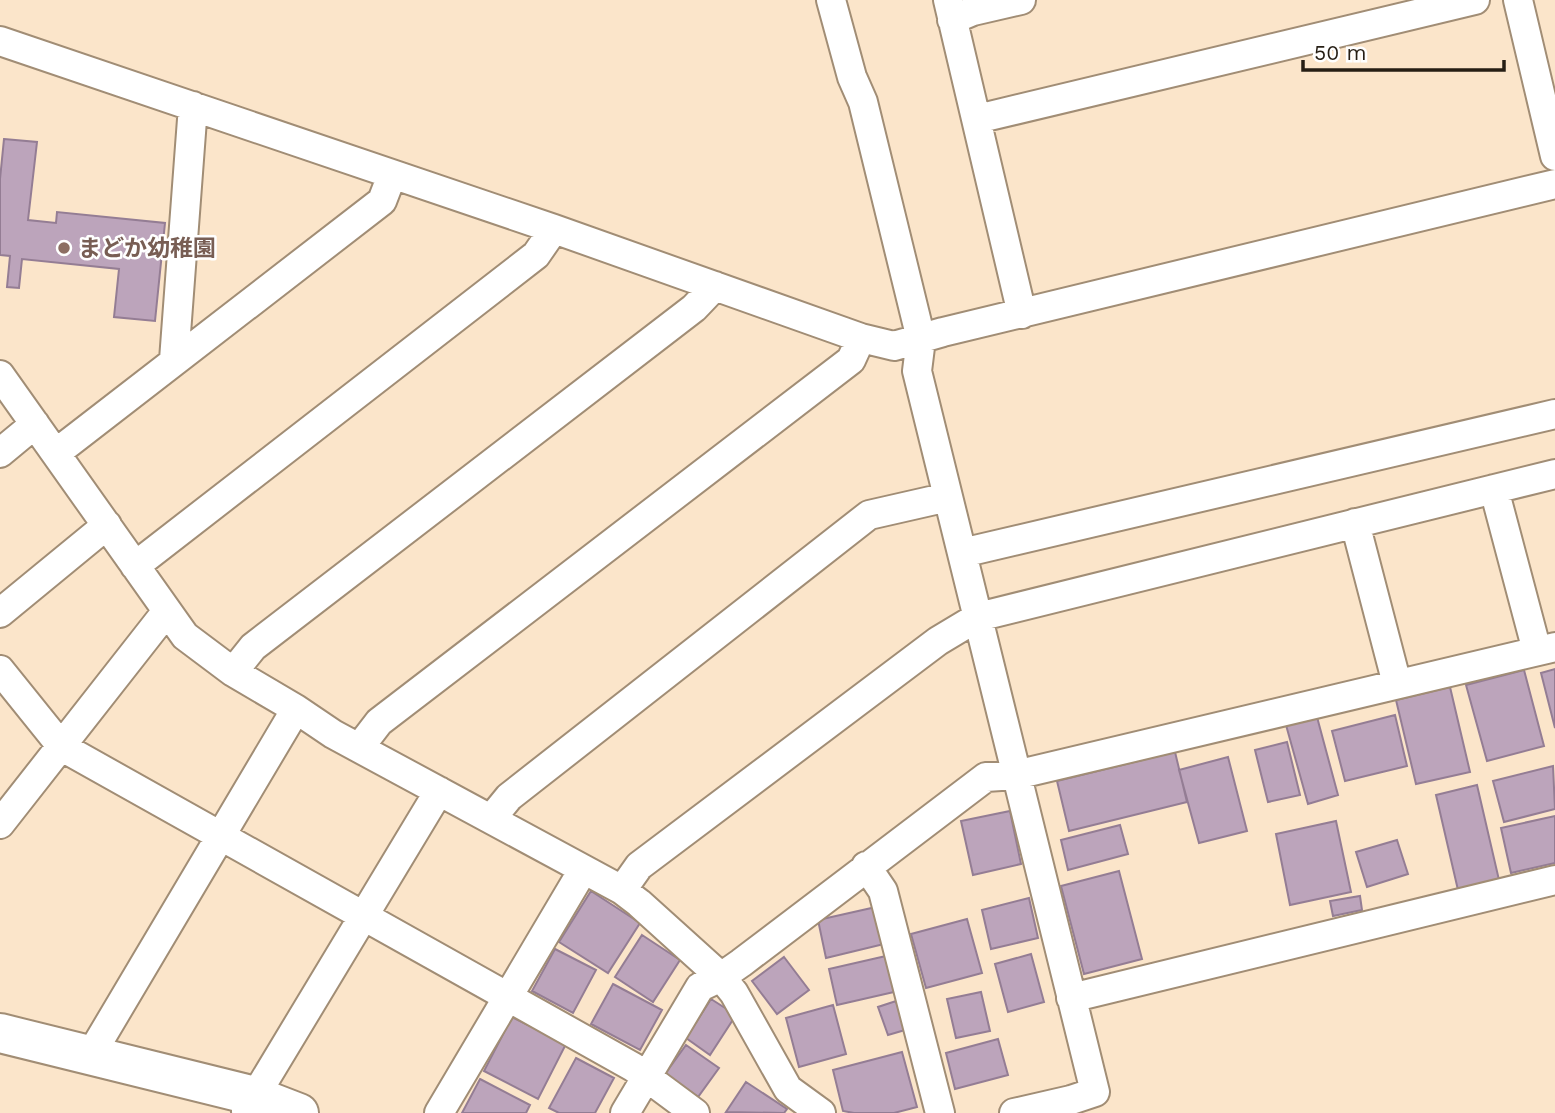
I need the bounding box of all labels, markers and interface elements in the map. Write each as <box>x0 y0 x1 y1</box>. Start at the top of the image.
scale bar <box>1303 28 1504 72</box>
text: 50 m <box>1314 40 1366 65</box>
place label: まどか幼稚園 <box>78 235 216 262</box>
marker: まどか幼稚園 <box>56 240 72 256</box>

